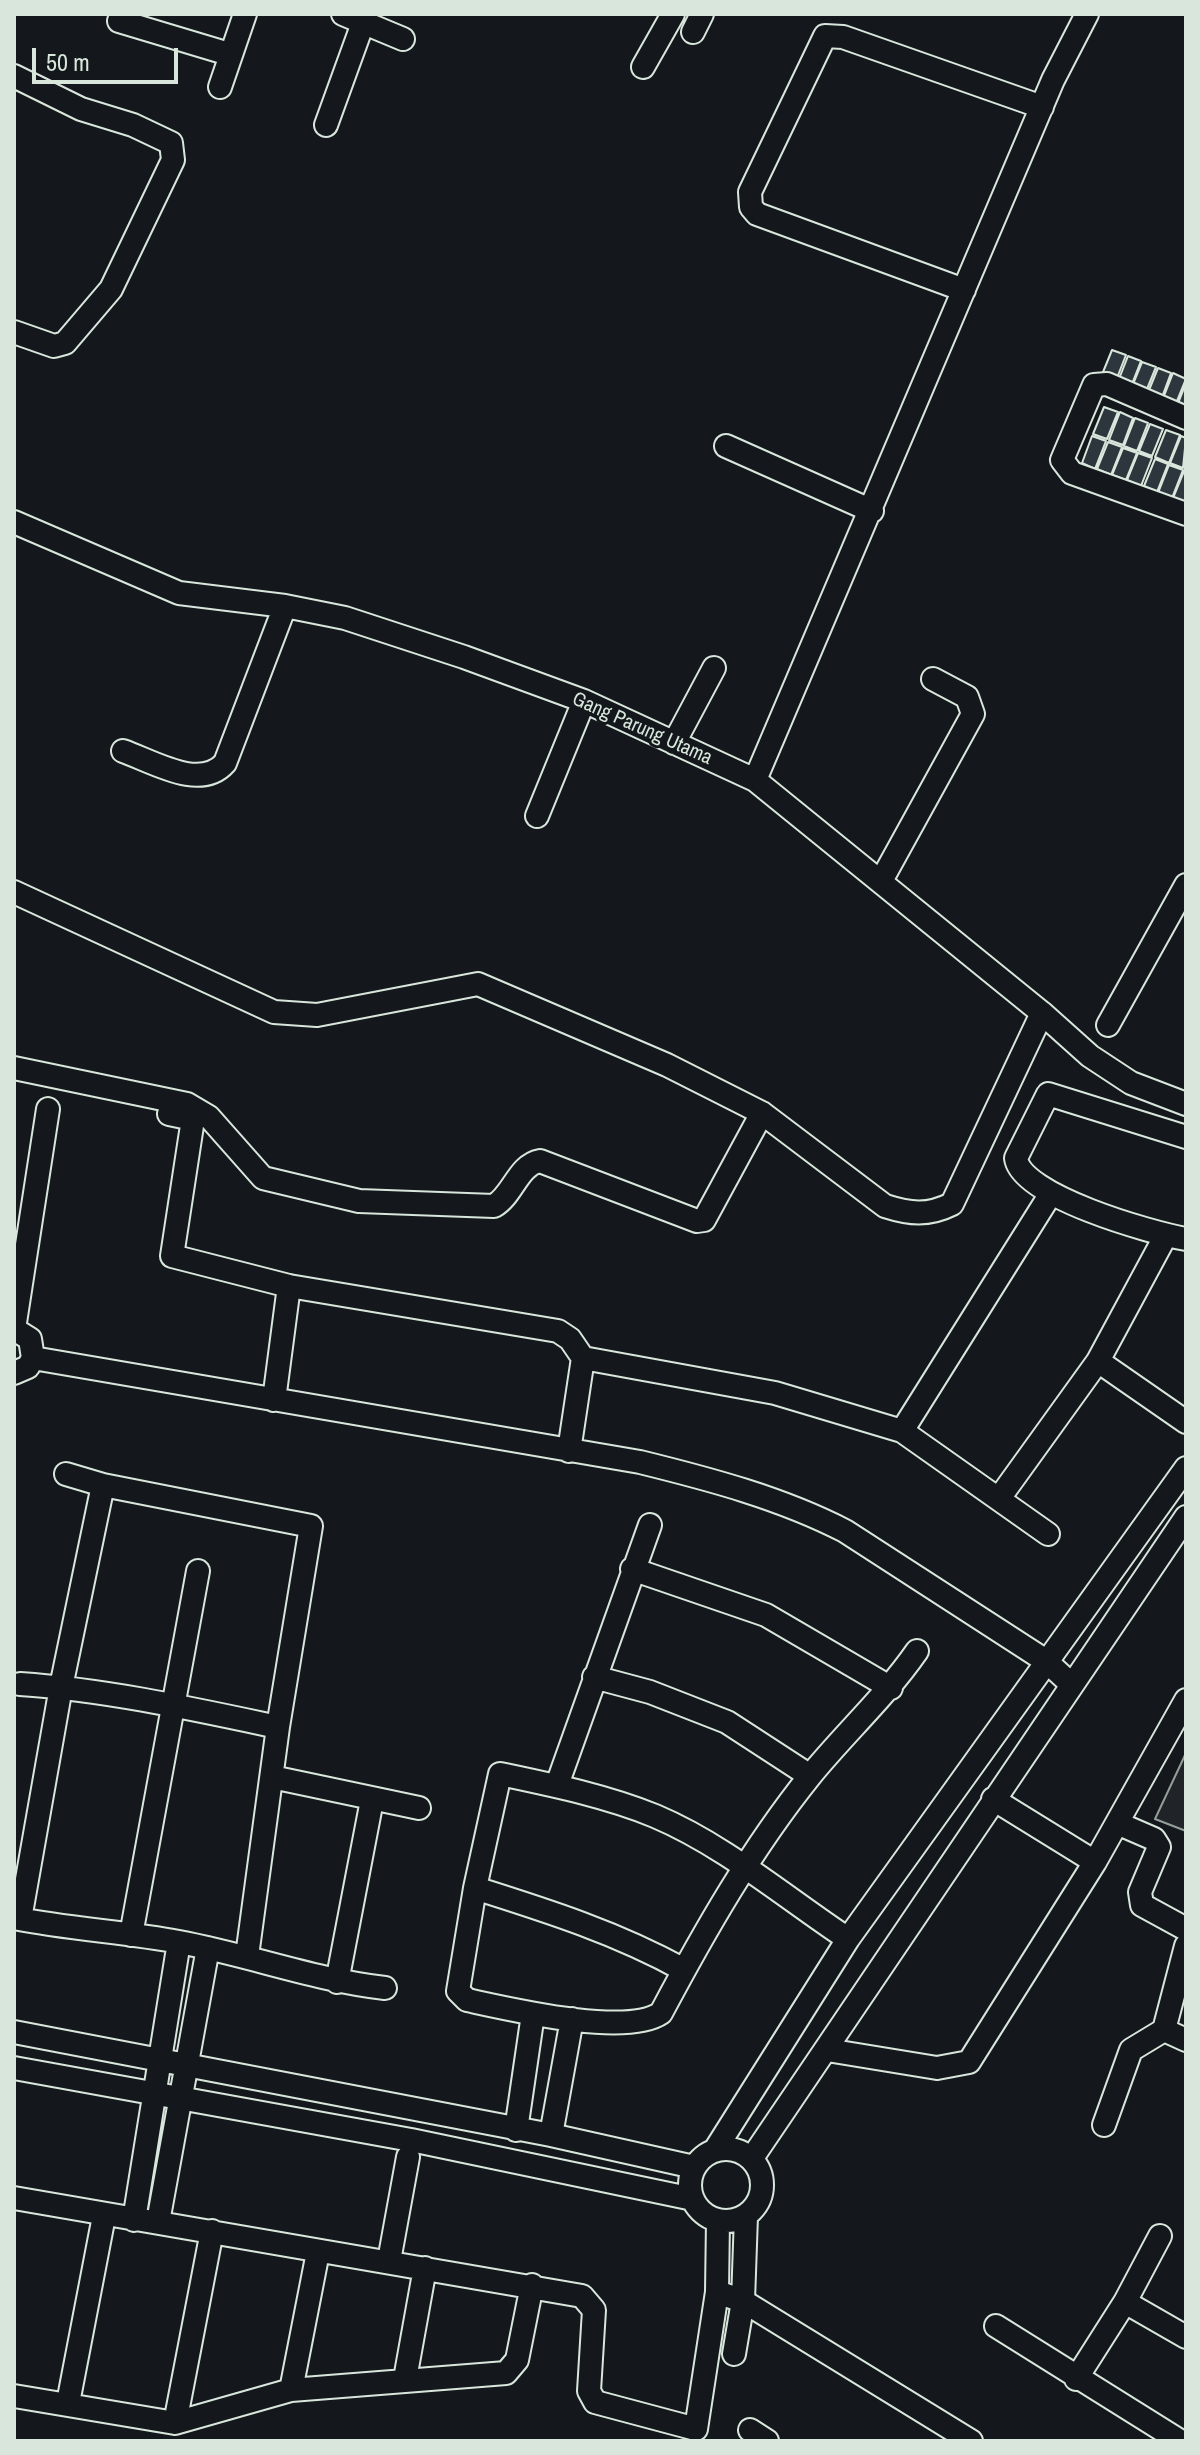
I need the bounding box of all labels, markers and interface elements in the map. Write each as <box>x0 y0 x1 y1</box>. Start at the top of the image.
scale bar <box>36 32 182 82</box>
text: 50 m <box>46 46 90 78</box>
street label: Gang Parung Utama <box>568 687 716 771</box>

